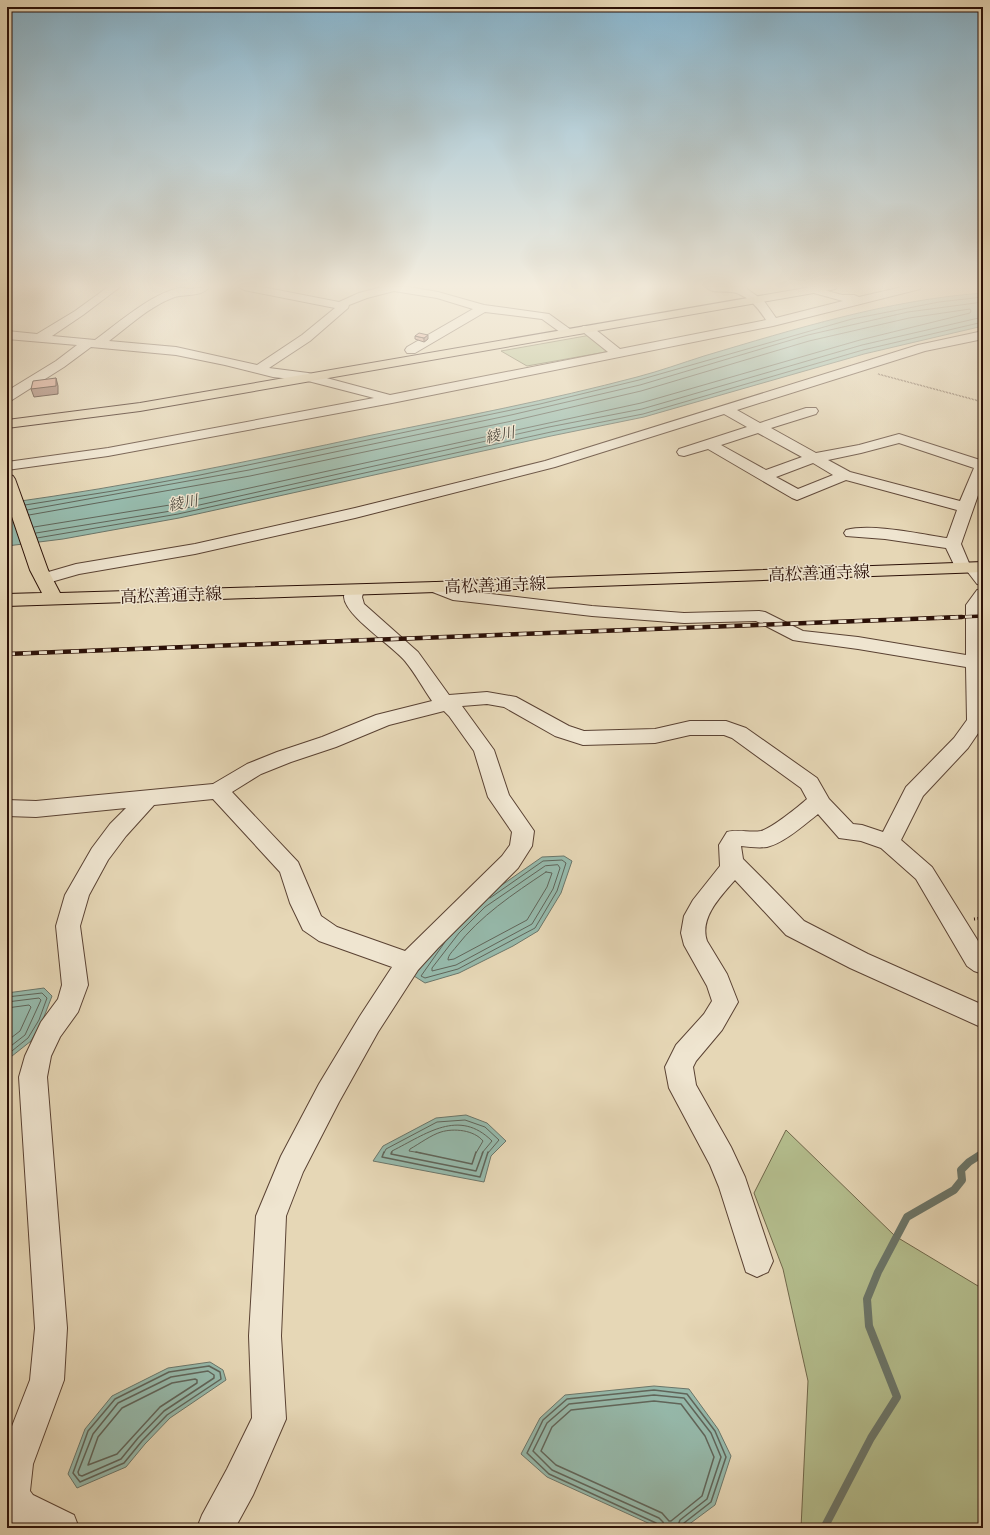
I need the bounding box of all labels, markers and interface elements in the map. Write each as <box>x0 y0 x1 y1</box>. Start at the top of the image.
water label: 綾川 <box>483 423 519 448</box>
water label: 綾川 <box>167 491 202 516</box>
street label: 高松善通寺線 <box>768 561 870 586</box>
street label: 高松善通寺線 <box>444 573 546 598</box>
street label: 高松善通寺線 <box>120 583 222 608</box>

